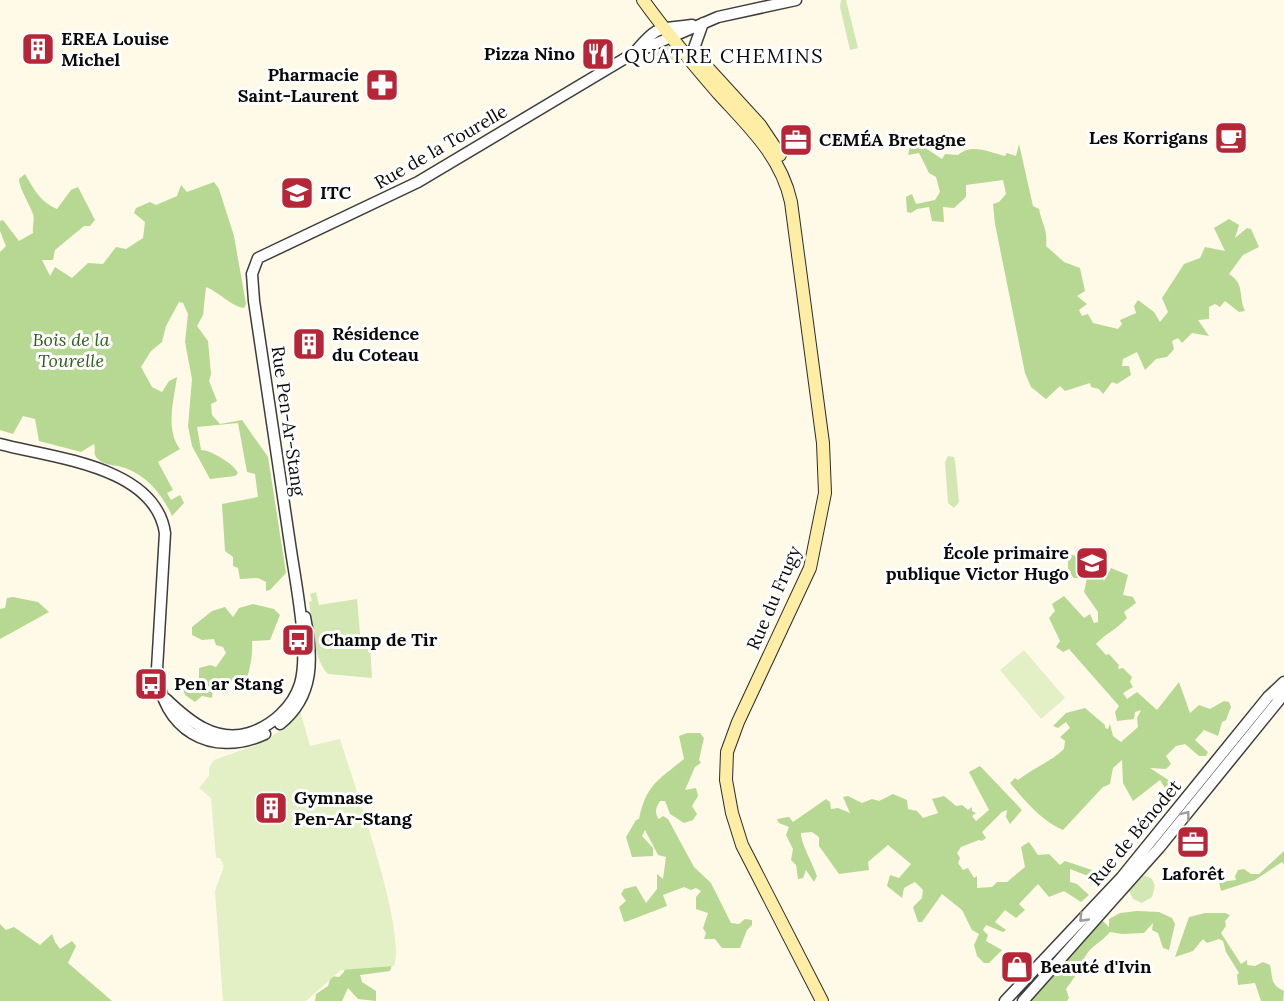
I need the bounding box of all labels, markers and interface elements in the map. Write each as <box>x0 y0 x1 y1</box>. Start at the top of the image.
place label: EREA Louise Michel <box>61 27 169 71</box>
building icon: EREA Louise Michel <box>20 31 56 67</box>
restaurant icon: Pizza Nino <box>580 36 616 72</box>
place label: Pizza Nino <box>484 42 575 65</box>
district label: QUATRE CHEMINS <box>624 43 824 68</box>
place label: Pharmacie Saint-Laurent <box>238 63 360 107</box>
pharmacy icon: Pharmacie Saint-Laurent <box>364 67 400 103</box>
street label: Rue de la Tourelle <box>370 99 511 194</box>
cafe icon: Les Korrigans <box>1213 120 1249 156</box>
office icon: CEMÉA Bretagne <box>778 122 814 158</box>
place label: Les Korrigans <box>1089 126 1208 149</box>
place label: CEMÉA Bretagne <box>819 128 966 151</box>
school or university icon: ITC <box>279 175 315 211</box>
place label: ITC <box>320 181 352 204</box>
place label: Résidence du Coteau <box>332 322 420 366</box>
building icon: Résidence du Coteau <box>291 326 327 362</box>
park label: Bois de la Tourelle <box>32 328 110 372</box>
street label: Rue Pen-Ar-Stang <box>267 344 311 498</box>
place label: École primaire publique Victor Hugo <box>886 541 1069 585</box>
street label: Rue du Frugy <box>741 542 806 653</box>
school or university icon: École primaire publique Victor Hugo <box>1074 545 1110 581</box>
bus stop icon: Champ de Tir <box>280 622 316 658</box>
place label: Champ de Tir <box>321 628 438 651</box>
bus stop icon: Pen ar Stang <box>133 666 169 702</box>
place label: Pen ar Stang <box>174 672 284 695</box>
street label: Rue de Bénodet <box>1084 775 1186 890</box>
place label: Gymnase Pen-Ar-Stang <box>294 786 413 830</box>
building icon: Gymnase Pen-Ar-Stang <box>253 790 289 826</box>
one-way arrow <box>1178 810 1189 821</box>
office icon: Laforêt <box>1175 824 1211 860</box>
place label: Laforêt <box>1162 862 1225 885</box>
one-way arrow <box>1079 911 1090 922</box>
shop icon: Beauté d'Ivin <box>999 949 1035 985</box>
place label: Beauté d'Ivin <box>1040 955 1152 978</box>

